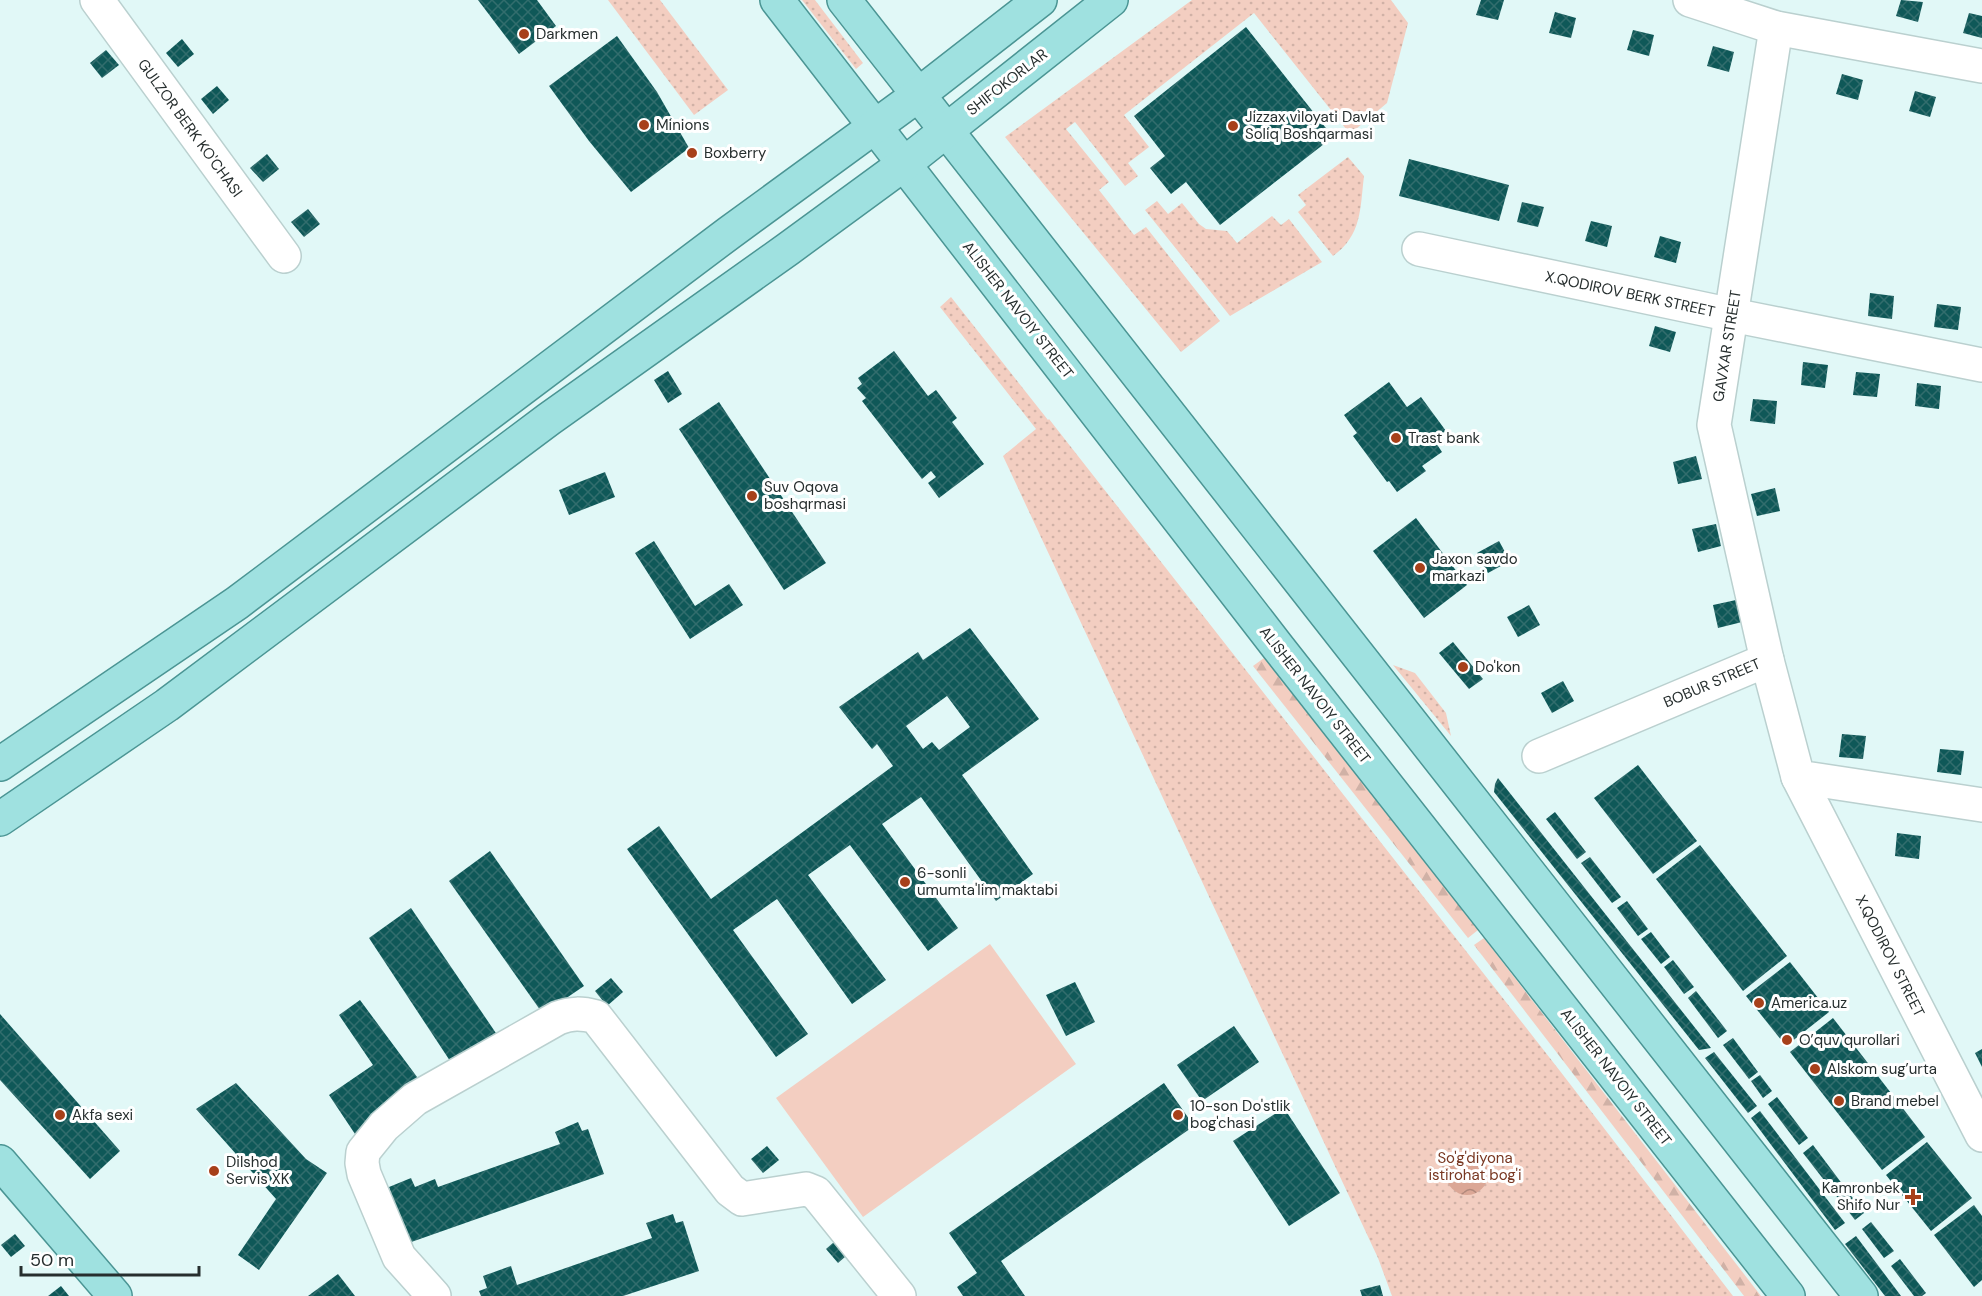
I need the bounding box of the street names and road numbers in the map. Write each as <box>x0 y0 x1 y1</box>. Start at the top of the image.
street label: SHIFOKORLAR <box>962 44 1052 120</box>
street label: GULZOR BERK KO'CHASI <box>133 55 247 201</box>
street label: ALISHER NAVOIY STREET <box>958 237 1078 383</box>
street label: X.QODIROV BERK STREET <box>1543 266 1717 322</box>
street label: GAVXAR STREET <box>1708 289 1746 403</box>
street label: ALISHER NAVOIY STREET <box>1255 622 1375 768</box>
street label: BOBUR STREET <box>1660 654 1764 712</box>
street label: X.QODIROV STREET <box>1851 892 1929 1020</box>
street label: ALISHER NAVOIY STREET <box>1556 1004 1676 1150</box>

